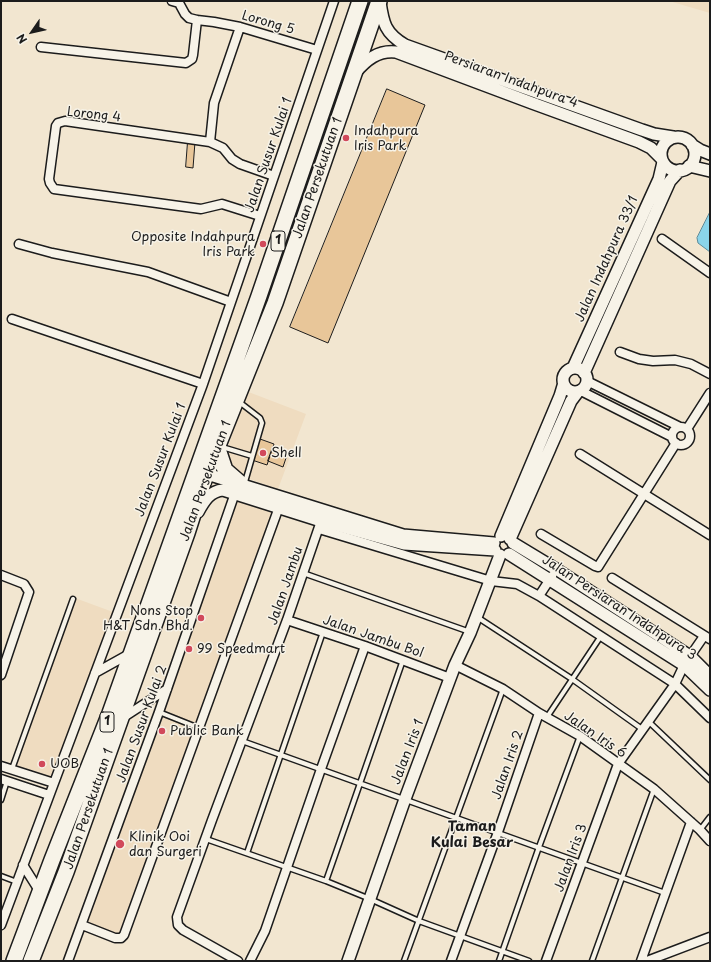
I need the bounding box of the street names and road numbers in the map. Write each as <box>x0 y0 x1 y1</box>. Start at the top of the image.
street label: Lorong 5 <box>240 8 296 38</box>
street label: Persiaran Indahpura 4 <box>442 49 580 111</box>
street label: Jalan Susur Kulai 1 <box>242 95 296 215</box>
street label: Lorong 4 <box>66 104 122 126</box>
street label: Jalan Persekutuan 1 <box>290 115 346 241</box>
street label: Jalan Indahpura 33/1 <box>572 194 642 324</box>
road number: 1 <box>271 231 285 251</box>
street label: Jalan Susur Kulai 1 <box>132 401 190 519</box>
street label: Jalan Persekutuan 1 <box>177 419 235 543</box>
street label: Jalan Jambu <box>265 545 307 627</box>
street label: Jalan Persiaran Indahpura 3 <box>539 552 699 664</box>
street label: Jalan Jambu Bol <box>321 612 425 662</box>
street label: Jalan Susur Kulai 2 <box>113 663 171 785</box>
street label: Jalan Iris 6 <box>561 708 629 762</box>
road number: 1 <box>100 712 114 732</box>
street label: Jalan Iris 1 <box>388 717 428 787</box>
street label: Jalan Iris 2 <box>489 728 527 802</box>
street label: Jalan Persekutuan 1 <box>61 746 117 872</box>
street label: Jalan Iris 3 <box>551 822 591 894</box>

